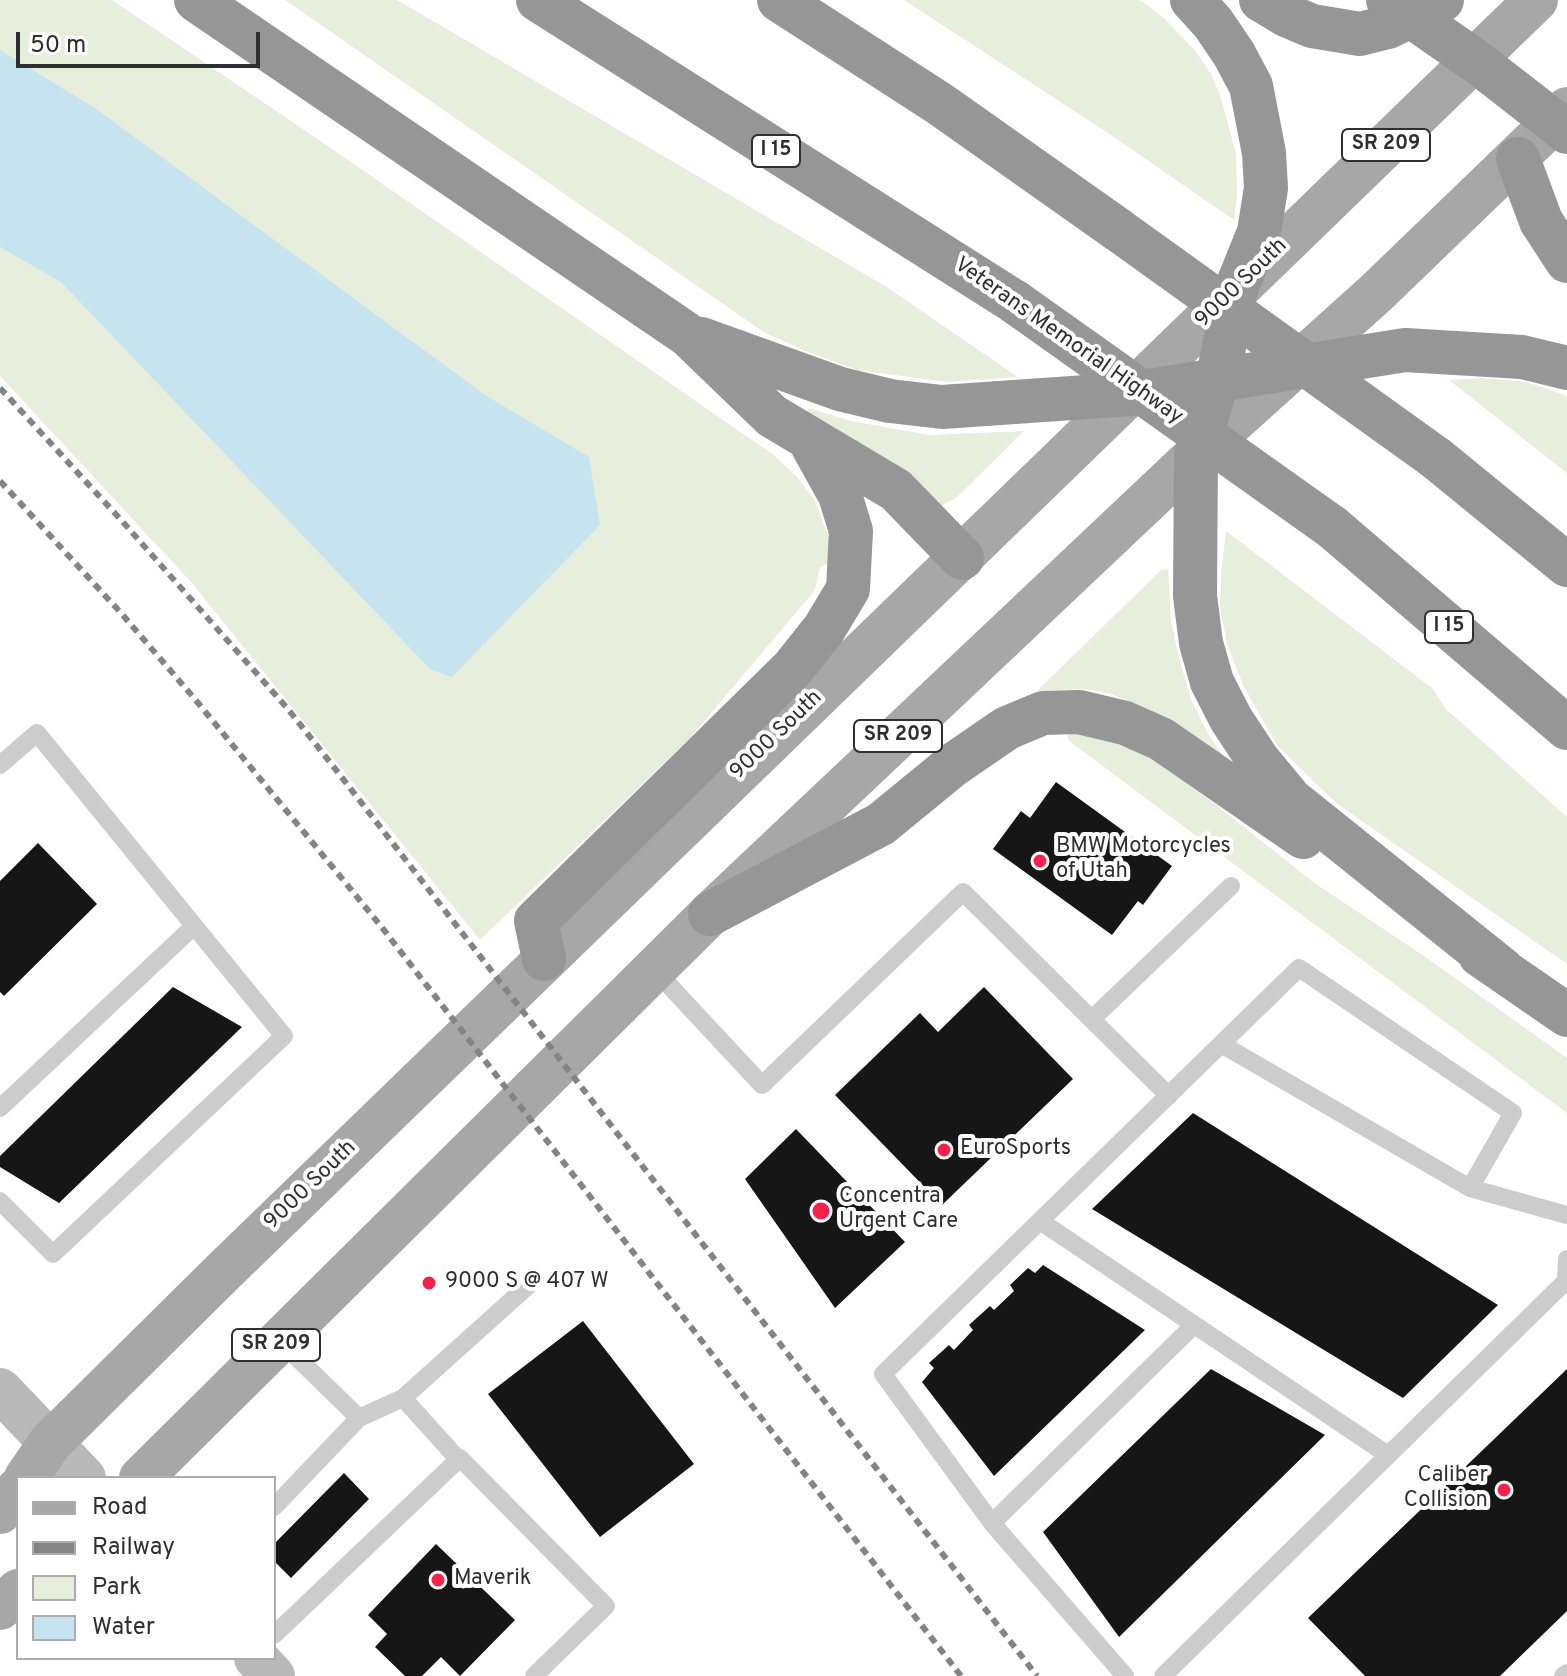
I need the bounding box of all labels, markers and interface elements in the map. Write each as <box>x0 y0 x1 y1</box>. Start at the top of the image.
scale bar <box>20 16 264 66</box>
text: 50 m <box>30 31 86 61</box>
road number: SR 209 <box>1342 129 1430 161</box>
road number: I 15 <box>752 135 800 167</box>
street label: 9000 South <box>1190 234 1294 334</box>
street label: Veterans Memorial Highway <box>948 253 1188 431</box>
road number: I 15 <box>1425 611 1473 643</box>
street label: 9000 South <box>725 686 829 786</box>
road number: SR 209 <box>854 720 942 752</box>
place label: BMW Motorcycles of Utah <box>1056 835 1231 886</box>
marker: BMW Motorcycles of Utah <box>1031 852 1049 870</box>
street label: 9000 South <box>259 1136 363 1236</box>
place label: EuroSports <box>960 1137 1071 1163</box>
marker: EuroSports <box>935 1141 953 1159</box>
place label: Concentra Urgent Care <box>839 1185 958 1236</box>
marker: Concentra Urgent Care <box>810 1200 832 1222</box>
place label: 9000 S @ 407 W <box>445 1270 609 1296</box>
marker: 9000 S @ 407 W <box>420 1274 438 1292</box>
road number: SR 209 <box>232 1329 320 1361</box>
place label: Caliber Collision <box>1404 1464 1488 1516</box>
legend <box>16 1476 276 1660</box>
marker: Caliber Collision <box>1495 1481 1513 1499</box>
text: Road <box>92 1493 148 1523</box>
text: Railway <box>92 1533 175 1563</box>
place label: Maverik <box>454 1567 531 1593</box>
marker: Maverik <box>429 1571 447 1589</box>
text: Park <box>92 1573 142 1603</box>
text: Water <box>92 1613 155 1643</box>

